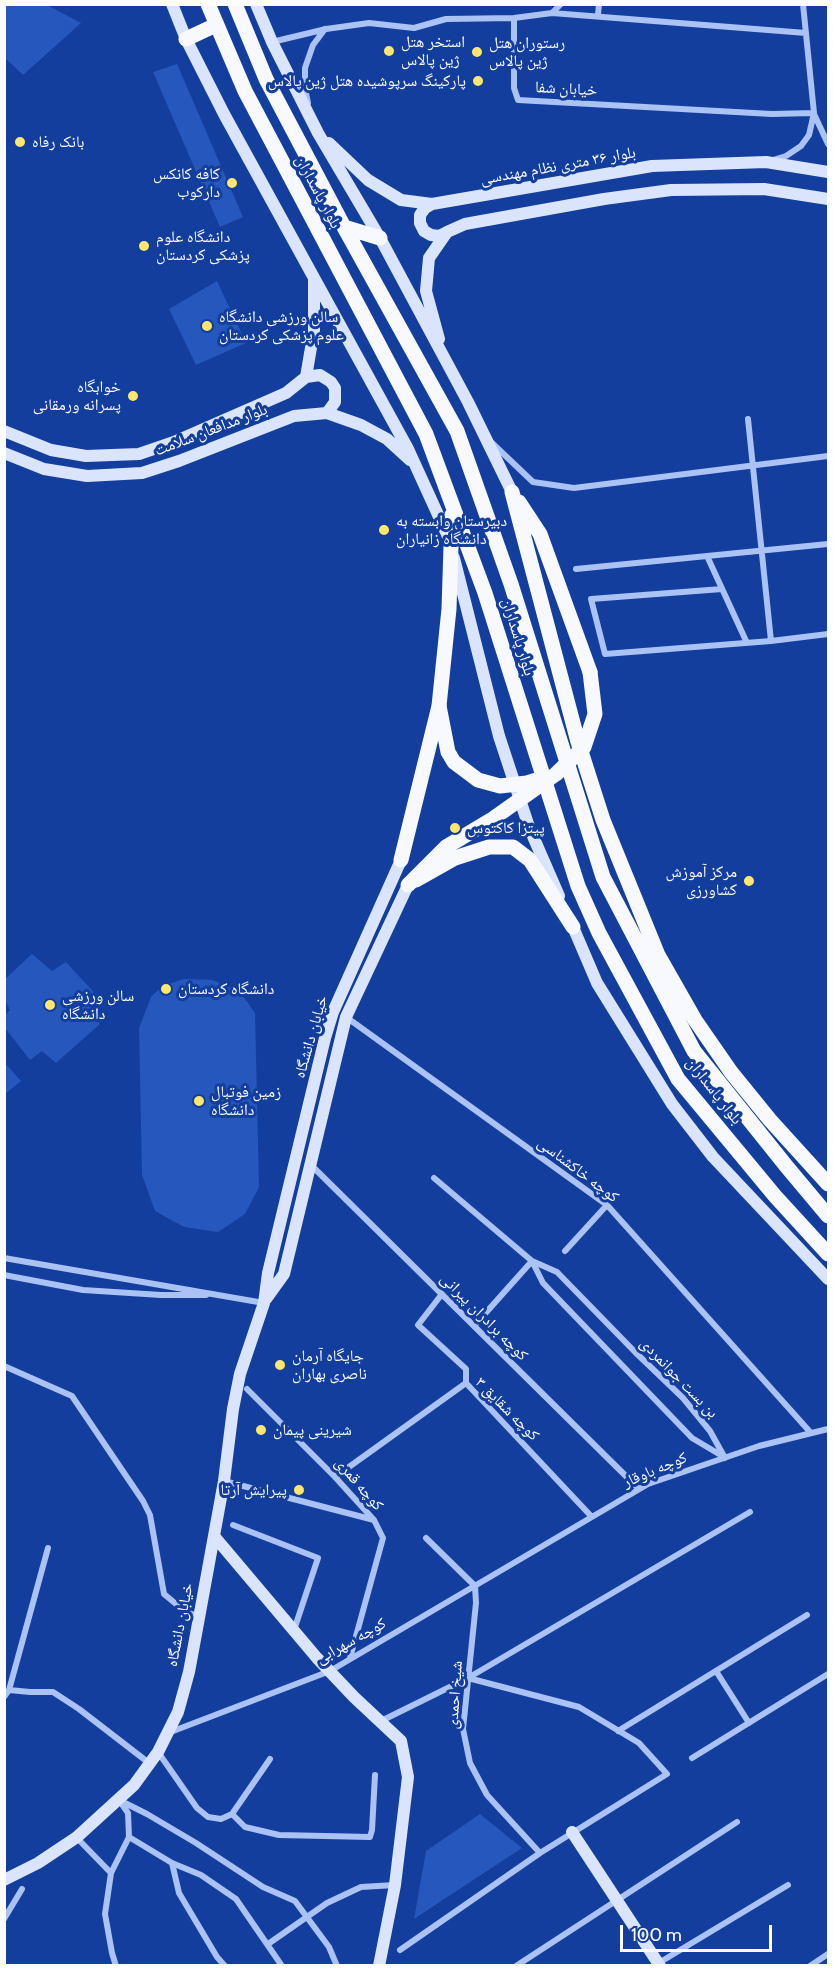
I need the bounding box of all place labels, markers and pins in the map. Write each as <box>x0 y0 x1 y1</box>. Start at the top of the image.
place label: استخر هتل ژین پالاس <box>401 32 465 70</box>
place label: رستوران هتل ژین پالاس <box>489 33 565 71</box>
marker: استخر هتل ژین پالاس <box>382 44 396 58</box>
marker: رستوران هتل ژین پالاس <box>470 45 484 59</box>
place label: پارکینگ سرپوشیده هتل ژین پالاس <box>268 71 466 91</box>
marker: پارکینگ سرپوشیده هتل ژین پالاس <box>471 74 485 88</box>
place label: بانک رفاه <box>32 132 84 152</box>
marker: بانک رفاه <box>13 135 27 149</box>
place label: کافه کانکس دارکوب <box>153 164 220 202</box>
marker: کافه کانکس دارکوب <box>225 176 239 190</box>
place label: دانشگاه علوم پزشکی کردستان <box>156 227 250 265</box>
marker: دانشگاه علوم پزشکی کردستان <box>137 239 151 253</box>
place label: سالن ورزشی دانشگاه علوم پزشکی کردستان <box>219 307 344 345</box>
marker: سالن ورزشی دانشگاه علوم پزشکی کردستان <box>200 319 214 333</box>
place label: خوابگاه پسرانه ورمقانی <box>33 377 121 415</box>
marker: خوابگاه پسرانه ورمقانی <box>126 389 140 403</box>
place label: دبیرستان وابسته به دانشگاه زانیاران <box>396 511 507 549</box>
marker: دبیرستان وابسته به دانشگاه زانیاران <box>377 523 391 537</box>
place label: پیتزا کاکتوس <box>467 818 545 838</box>
marker: پیتزا کاکتوس <box>448 821 462 835</box>
place label: مرکز آموزش کشاورزی <box>666 862 737 900</box>
marker: مرکز آموزش کشاورزی <box>742 874 756 888</box>
place label: دانشگاه کردستان <box>178 979 274 999</box>
marker: دانشگاه کردستان <box>159 982 173 996</box>
place label: سالن ورزشی دانشگاه <box>62 986 134 1024</box>
marker: سالن ورزشی دانشگاه <box>43 998 57 1012</box>
place label: زمین فوتبال دانشگاه <box>211 1082 281 1120</box>
marker: زمین فوتبال دانشگاه <box>192 1094 206 1108</box>
place label: جایگاه آرمان ناصری بهاران <box>292 1346 367 1384</box>
marker: جایگاه آرمان ناصری بهاران <box>273 1358 287 1372</box>
place label: شیرینی پیمان <box>273 1420 352 1440</box>
marker: شیرینی پیمان <box>254 1423 268 1437</box>
place label: پیرایش آرتا <box>221 1480 287 1500</box>
marker: پیرایش آرتا <box>292 1483 306 1497</box>

